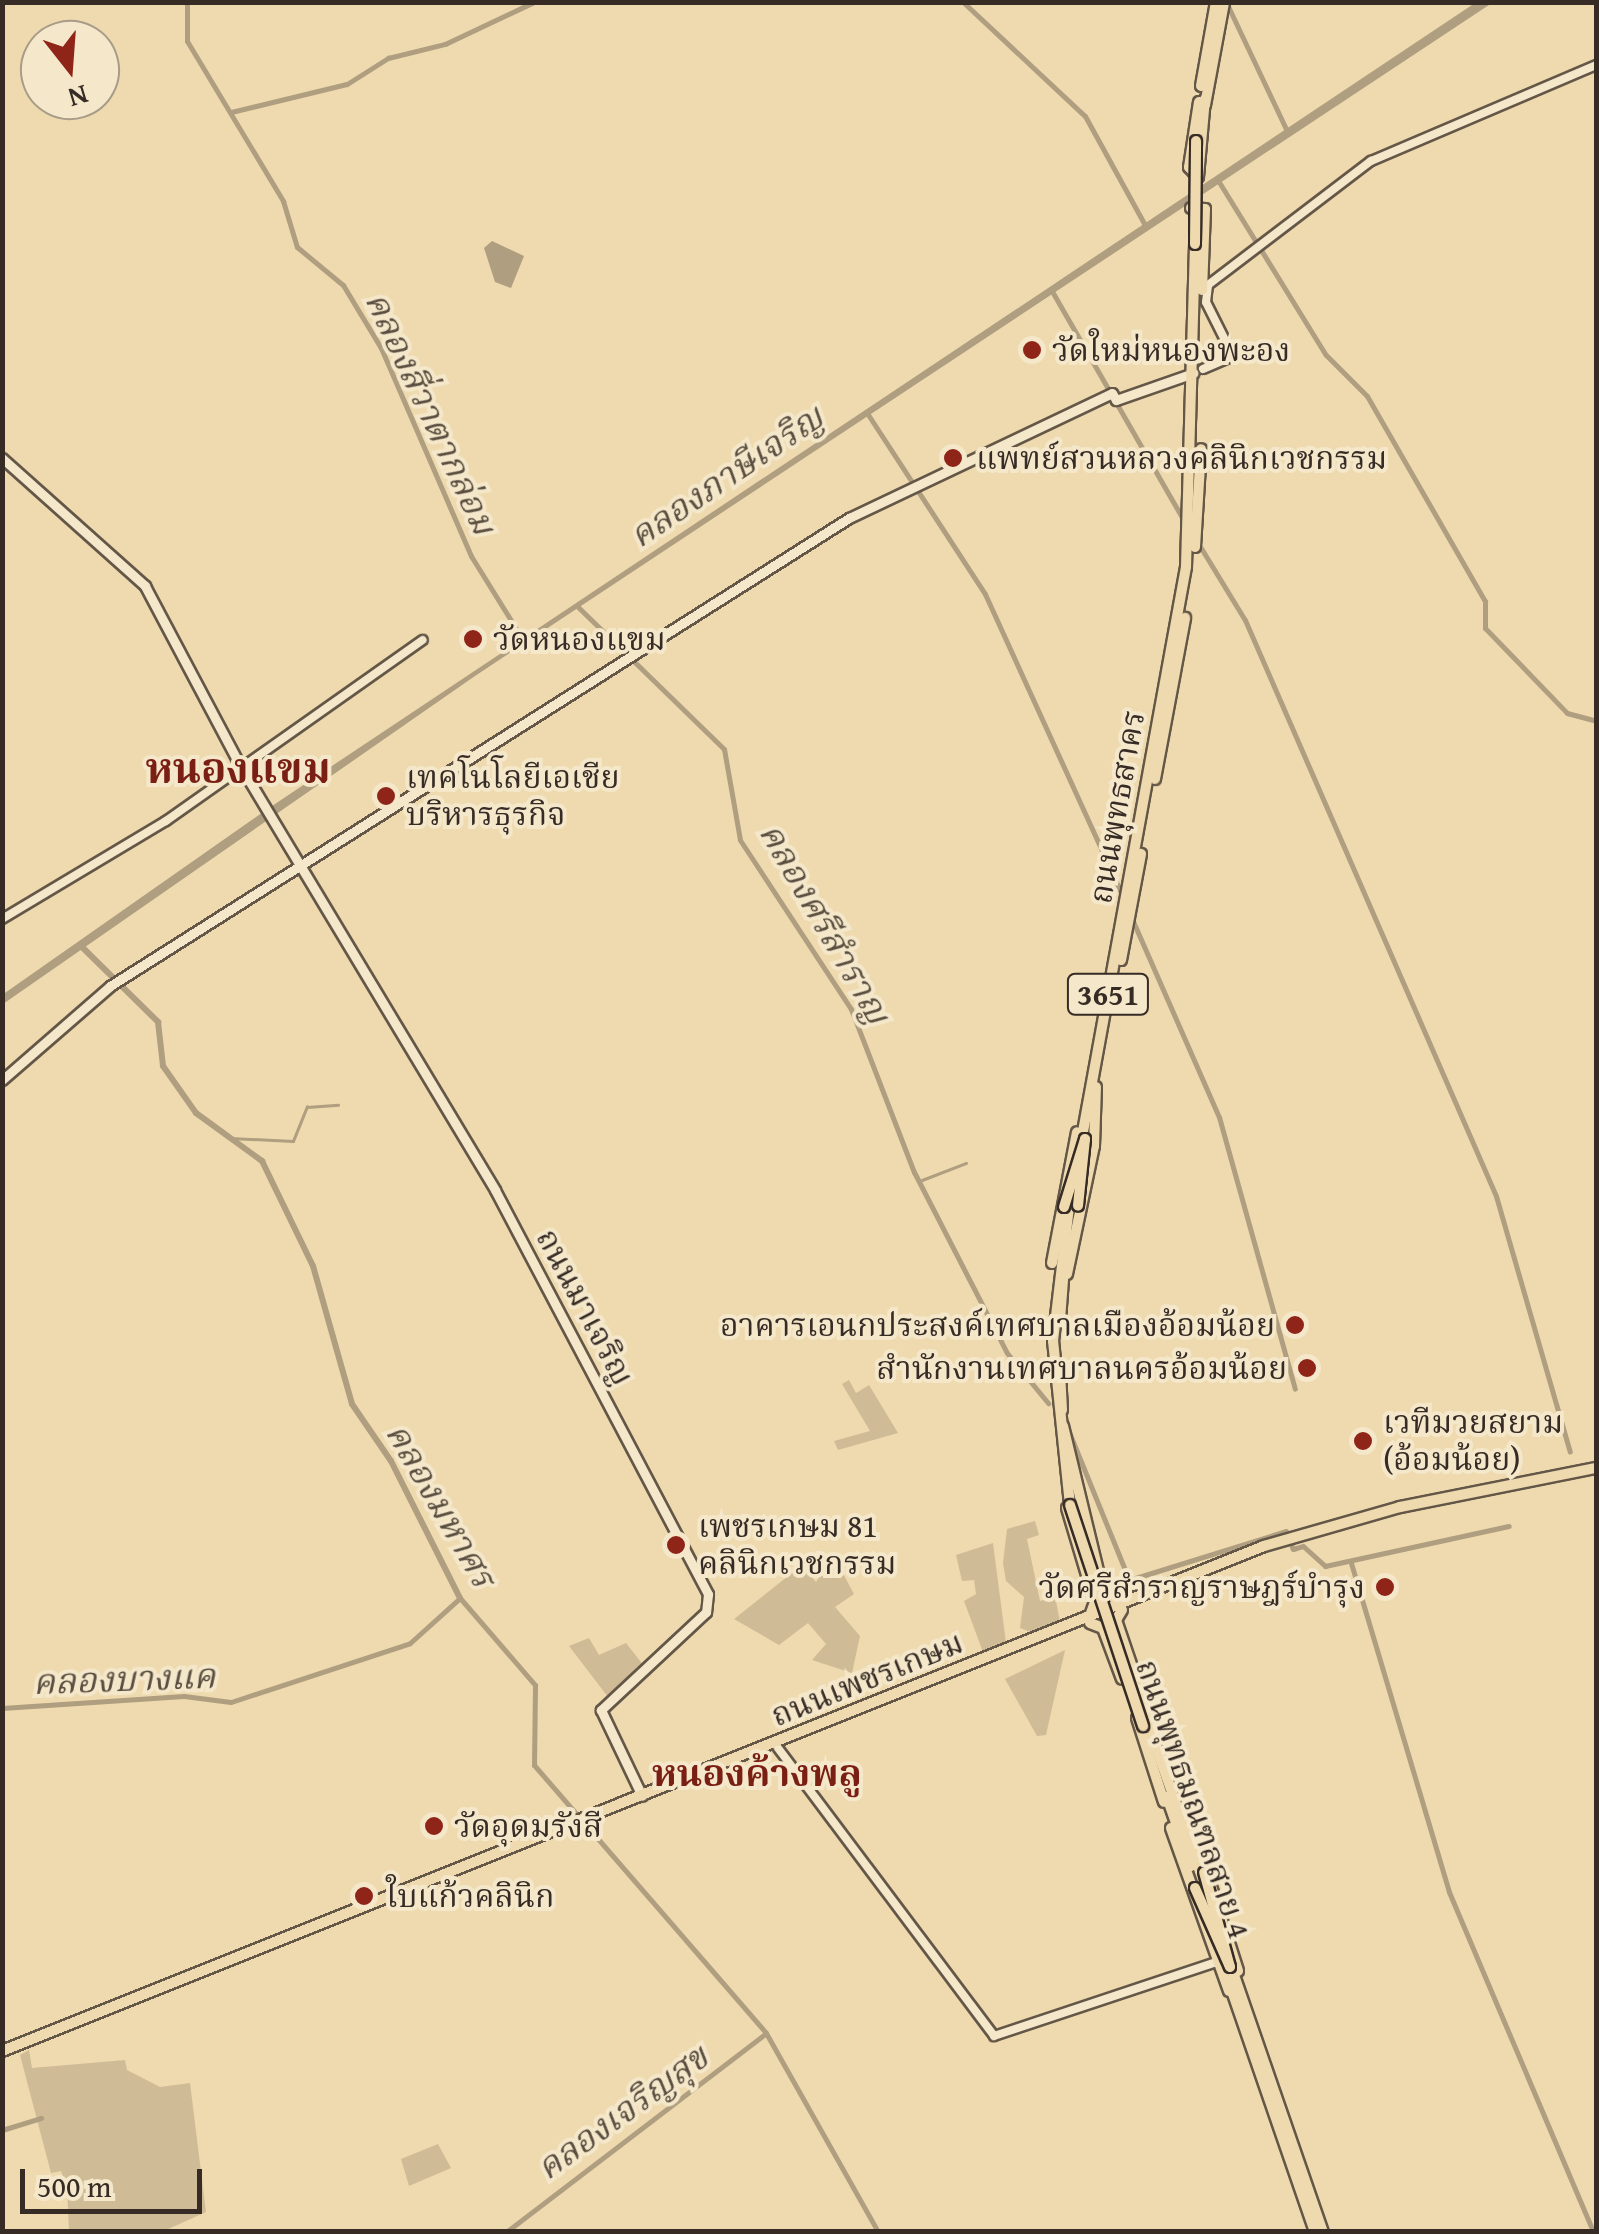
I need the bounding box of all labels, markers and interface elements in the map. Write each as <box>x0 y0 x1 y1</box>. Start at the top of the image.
north arrow <box>20 20 120 120</box>
text: N <box>63 75 93 120</box>
water label: คลองสี่วาตากล่อม <box>356 285 506 541</box>
place label: วัดใหม่หนองพะอง <box>1052 331 1290 369</box>
marker: วัดใหม่หนองพะอง <box>1021 339 1043 361</box>
water label: คลองภาษีเจริญ <box>621 396 831 556</box>
place label: แพทย์สวนหลวงคลินิกเวชกรรม <box>976 439 1387 477</box>
marker: แพทย์สวนหลวงคลินิกเวชกรรม <box>940 445 966 471</box>
place label: วัดหนองแขม <box>493 620 666 658</box>
marker: วัดหนองแขม <box>462 628 484 650</box>
street label: ถนนพุทธสาคร <box>1081 707 1153 907</box>
district label: หนองแขม <box>145 743 331 793</box>
place label: เทคโนโลยีเอเชีย บริหารธุรกิจ <box>406 759 620 834</box>
marker: เทคโนโลยีเอเชีย บริหารธุรกิจ <box>375 785 397 807</box>
water label: คลองศรีสำราญ <box>751 815 899 1031</box>
road number: 3651 <box>1066 969 1150 1019</box>
street label: ถนนมาเจริญ <box>528 1222 642 1392</box>
place label: อาคารเอนกประสงค์เทศบาลเมืองอ้อมน้อย <box>720 1306 1275 1344</box>
marker: อาคารเอนกประสงค์เทศบาลเมืองอ้อมน้อย <box>1284 1314 1306 1336</box>
place label: สำนักงานเทศบาลนครอ้อมน้อย <box>876 1349 1287 1387</box>
marker: สำนักงานเทศบาลนครอ้อมน้อย <box>1296 1357 1318 1379</box>
place label: เวทีมวยสยาม (อ้อมน้อย) <box>1383 1404 1563 1479</box>
water label: คลองมหาศร <box>377 1415 505 1595</box>
marker: เวทีมวยสยาม (อ้อมน้อย) <box>1352 1430 1374 1452</box>
place label: เพชรเกษม 81 คลินิกเวชกรรม <box>698 1508 896 1583</box>
marker: เพชรเกษม 81 คลินิกเวชกรรม <box>663 1532 689 1558</box>
place label: วัดศรีสําราญราษฎร์บํารุง <box>1038 1568 1365 1606</box>
marker: วัดศรีสําราญราษฎร์บํารุง <box>1374 1576 1396 1598</box>
street label: ถนนเพชรเกษม <box>765 1623 969 1735</box>
water label: คลองบางแค <box>32 1655 216 1703</box>
street label: ถนนพุทธมณฑลสาย 4 <box>1127 1655 1259 1943</box>
district label: หนองค้างพลู <box>652 1750 862 1796</box>
place label: วัดอุดมรังสี <box>454 1807 603 1845</box>
marker: วัดอุดมรังสี <box>423 1815 445 1837</box>
place label: ใบแก้วคลินิก <box>386 1877 554 1915</box>
marker: ใบแก้วคลินิก <box>351 1883 377 1909</box>
water label: คลองเจริญสุข <box>528 2036 716 2188</box>
scale bar <box>25 2149 208 2211</box>
text: 500 m <box>37 2164 111 2208</box>

